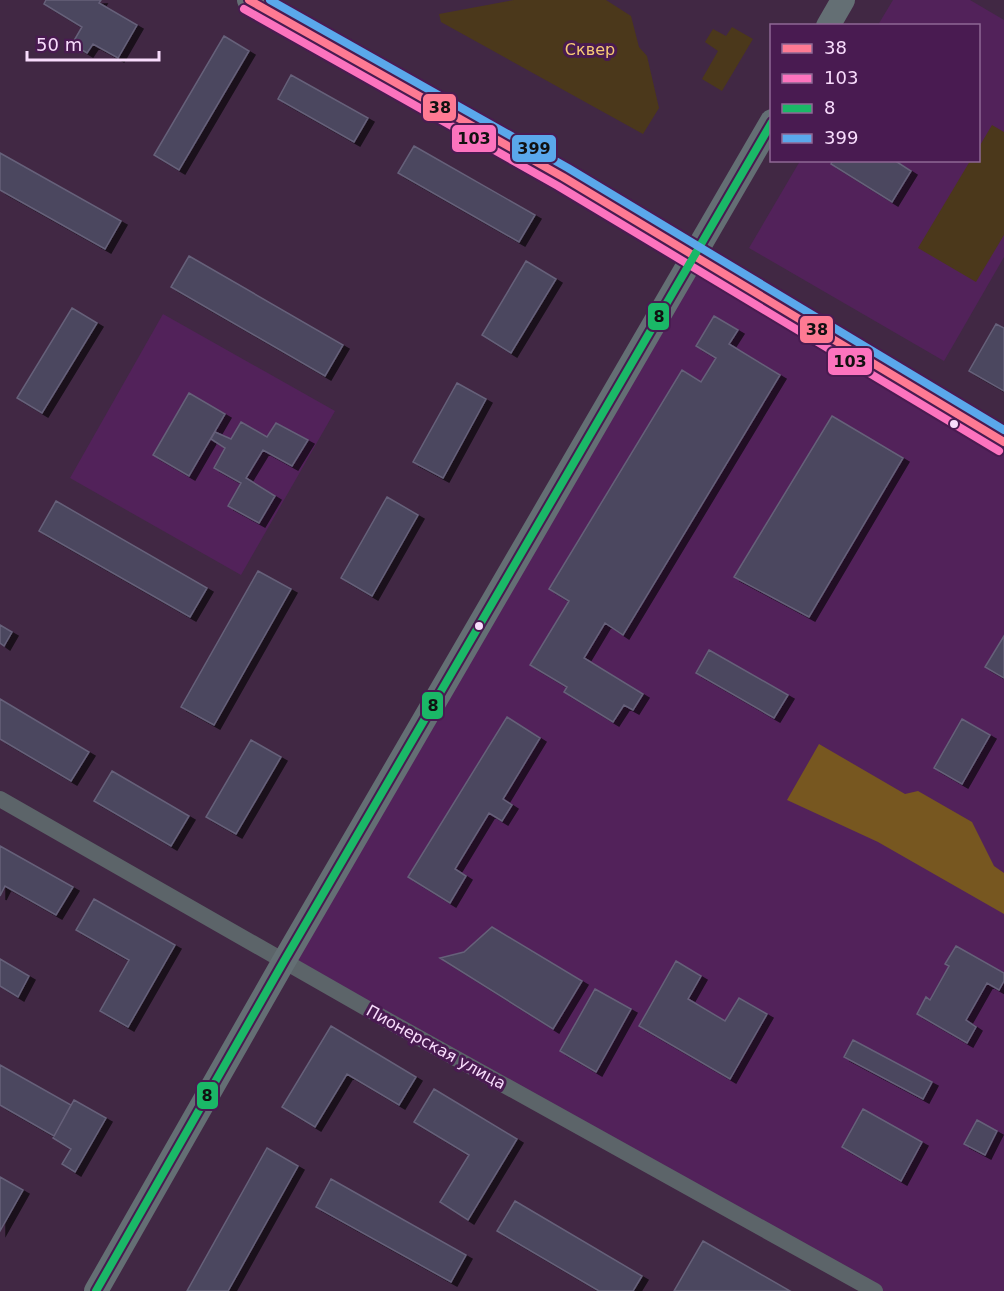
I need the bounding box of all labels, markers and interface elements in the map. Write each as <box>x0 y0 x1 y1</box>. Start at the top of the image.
scale bar <box>27 24 159 62</box>
legend <box>770 24 980 162</box>
text: 50 m <box>36 34 82 55</box>
text: 38 <box>824 37 847 58</box>
park label: Сквер <box>565 40 615 59</box>
text: 103 <box>824 67 858 88</box>
line badge: 38 <box>422 93 457 122</box>
text: 8 <box>824 97 835 118</box>
text: 38 <box>429 98 451 117</box>
line badge: 103 <box>451 124 497 153</box>
text: 399 <box>824 127 858 148</box>
text: 103 <box>457 129 491 148</box>
line badge: 399 <box>511 134 557 163</box>
text: 399 <box>517 139 551 158</box>
line badge: 8 <box>647 302 670 331</box>
text: 8 <box>653 307 665 326</box>
line badge: 38 <box>799 315 834 344</box>
text: 38 <box>806 320 828 339</box>
line badge: 103 <box>827 347 873 376</box>
text: 103 <box>833 352 867 371</box>
unlabelled marker <box>948 418 960 430</box>
unlabelled marker <box>473 620 485 632</box>
line badge: 8 <box>421 691 444 720</box>
text: 8 <box>427 696 439 715</box>
street label: Пионерская улица <box>363 1001 509 1093</box>
line badge: 8 <box>196 1081 219 1110</box>
text: 8 <box>201 1086 213 1105</box>

